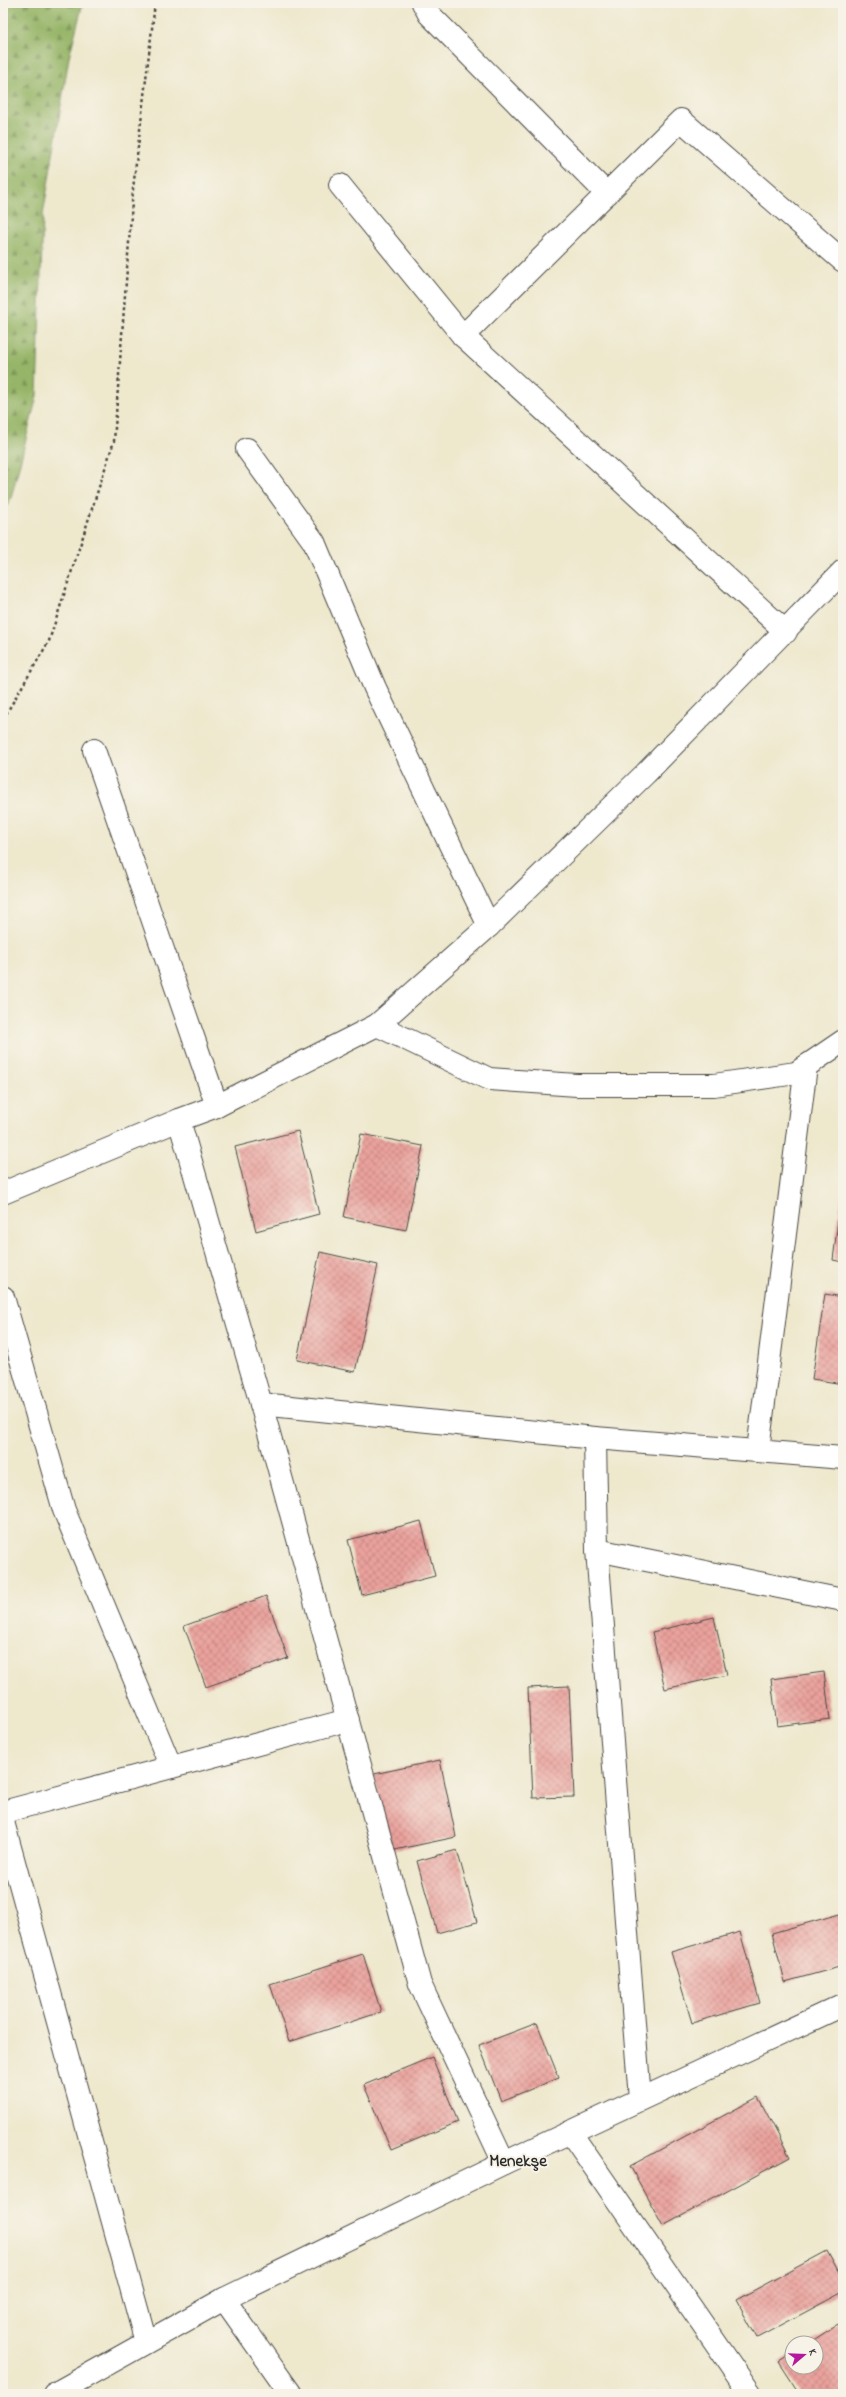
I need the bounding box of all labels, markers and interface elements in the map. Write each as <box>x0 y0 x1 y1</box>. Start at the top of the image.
district label: Menekşe <box>489 2149 548 2174</box>
north arrow <box>784 2335 824 2375</box>
text: K <box>804 2347 821 2358</box>

